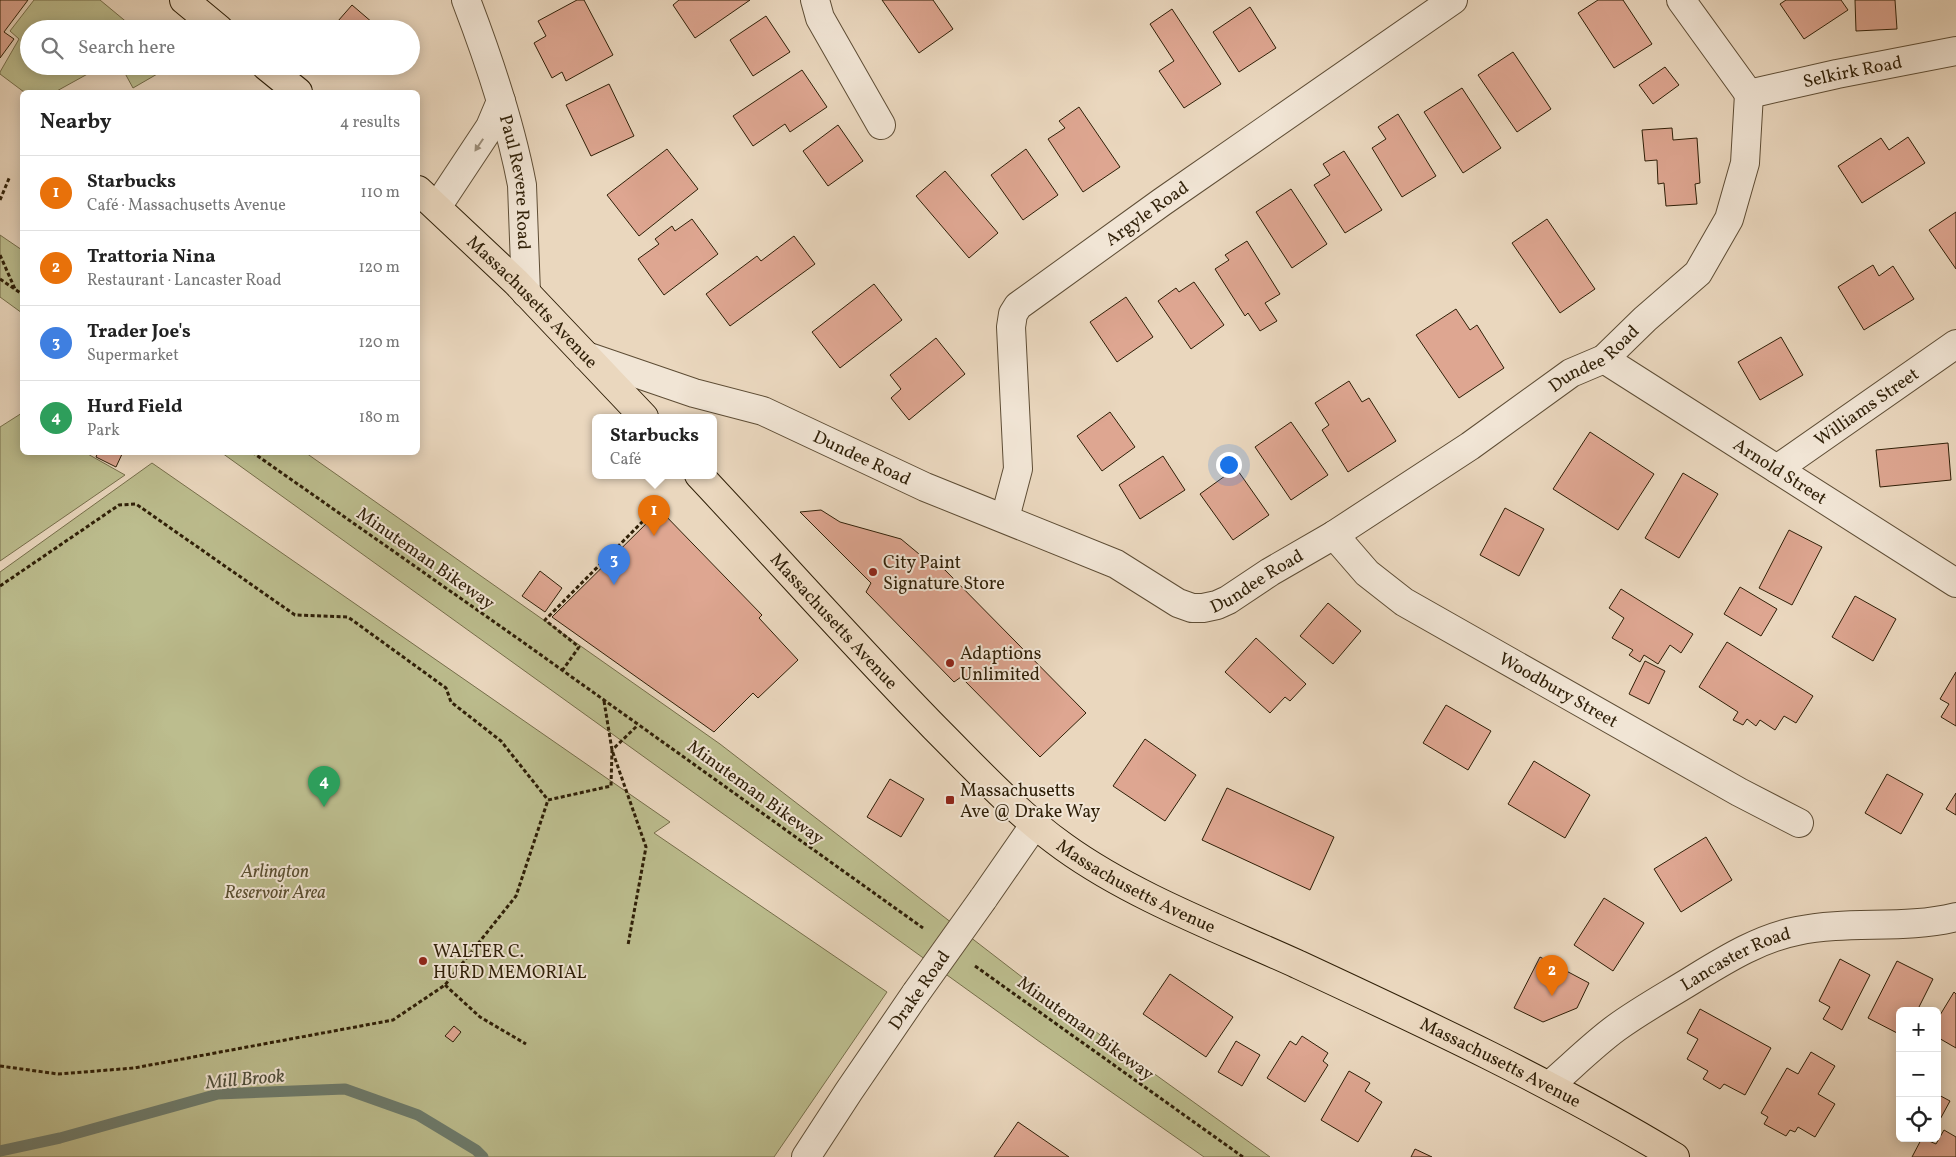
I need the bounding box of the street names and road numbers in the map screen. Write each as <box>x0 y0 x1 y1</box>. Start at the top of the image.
street label: Selkirk Road <box>1801 51 1905 95</box>
street label: Paul Revere Road <box>492 112 535 251</box>
street label: Argyle Road <box>1101 176 1194 253</box>
street label: Massachusetts Avenue <box>460 231 603 375</box>
street label: Dundee Road <box>1544 320 1646 399</box>
street label: Williams Street <box>1810 362 1925 453</box>
street label: Dundee Road <box>808 425 915 493</box>
street label: Arnold Street <box>1728 433 1831 512</box>
street label: Minuteman Bikeway <box>351 502 500 617</box>
street label: Dundee Road <box>1206 544 1309 620</box>
street label: Massachusetts Avenue <box>764 548 903 696</box>
street label: Woodbury Street <box>1494 647 1622 735</box>
street label: Minuteman Bikeway <box>682 735 829 852</box>
street label: Massachusetts Avenue <box>1051 834 1219 941</box>
street label: Lancaster Road <box>1676 922 1794 998</box>
street label: Drake Road <box>884 946 957 1036</box>
street label: Minuteman Bikeway <box>1012 971 1159 1088</box>
street label: Massachusetts Avenue <box>1415 1012 1585 1115</box>

